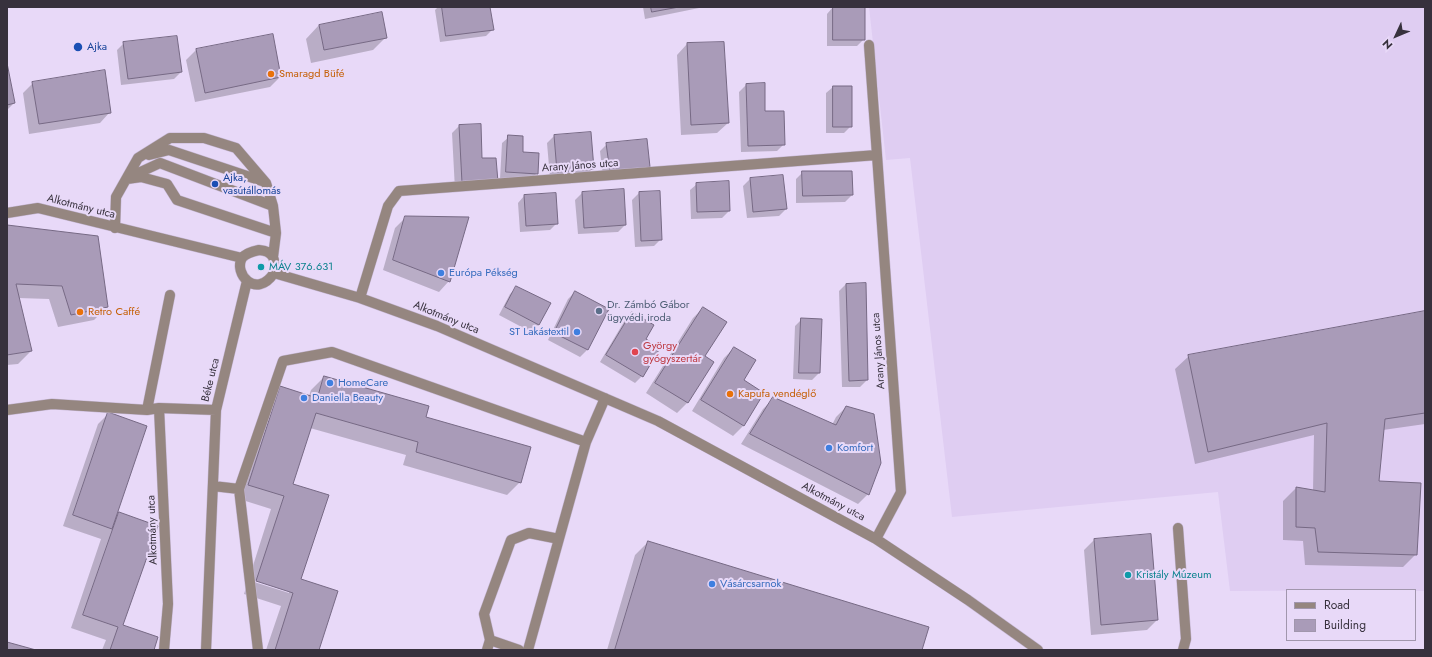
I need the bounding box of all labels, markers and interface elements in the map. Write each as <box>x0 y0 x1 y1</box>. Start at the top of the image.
north arrow <box>1376 16 1416 56</box>
text: N <box>1379 36 1396 53</box>
place label: Ajka <box>87 40 107 54</box>
marker: Ajka <box>72 41 84 53</box>
place label: Smaragd Büfé <box>279 67 345 81</box>
marker: Smaragd Büfé <box>266 69 276 79</box>
street label: Arany János utca <box>541 157 619 175</box>
place label: Ajka, vasútállomás <box>223 171 281 197</box>
marker: Ajka, vasútállomás <box>210 179 220 189</box>
street label: Alkotmány utca <box>46 192 116 222</box>
place label: MÁV 376.631 <box>269 260 333 274</box>
marker: MÁV 376.631 <box>256 262 266 272</box>
place label: Európa Pékség <box>449 266 518 280</box>
marker: Európa Pékség <box>436 268 446 278</box>
place label: Dr. Zámbó Gábor ügyvédi iroda <box>607 298 690 324</box>
street label: Alkotmány utca <box>411 299 481 337</box>
place label: Retro Caffé <box>88 305 140 319</box>
marker: Dr. Zámbó Gábor ügyvédi iroda <box>594 306 604 316</box>
marker: Retro Caffé <box>75 307 85 317</box>
street label: Arany János utca <box>870 312 888 390</box>
place label: ST Lakástextil <box>509 325 569 339</box>
marker: ST Lakástextil <box>572 327 582 337</box>
place label: György gyógyszertár <box>643 339 702 365</box>
marker: György gyógyszertár <box>630 347 640 357</box>
street label: Béke utca <box>199 357 223 403</box>
place label: HomeCare <box>338 376 388 390</box>
marker: HomeCare <box>325 378 335 388</box>
place label: Kapufa vendéglő <box>738 387 816 401</box>
marker: Kapufa vendéglő <box>725 389 735 399</box>
place label: Daniella Beauty <box>312 391 383 405</box>
marker: Daniella Beauty <box>299 393 309 403</box>
place label: Komfort <box>837 441 873 455</box>
marker: Komfort <box>824 443 834 453</box>
street label: Alkotmány utca <box>799 480 867 524</box>
street label: Alkotmány utca <box>145 495 161 565</box>
place label: Kristály Múzeum <box>1136 568 1212 582</box>
marker: Kristály Múzeum <box>1123 570 1133 580</box>
place label: Vásárcsarnok <box>720 577 781 591</box>
marker: Vásárcsarnok <box>707 579 717 589</box>
legend <box>1286 589 1416 641</box>
text: Road <box>1324 596 1350 614</box>
text: Building <box>1324 616 1366 634</box>

